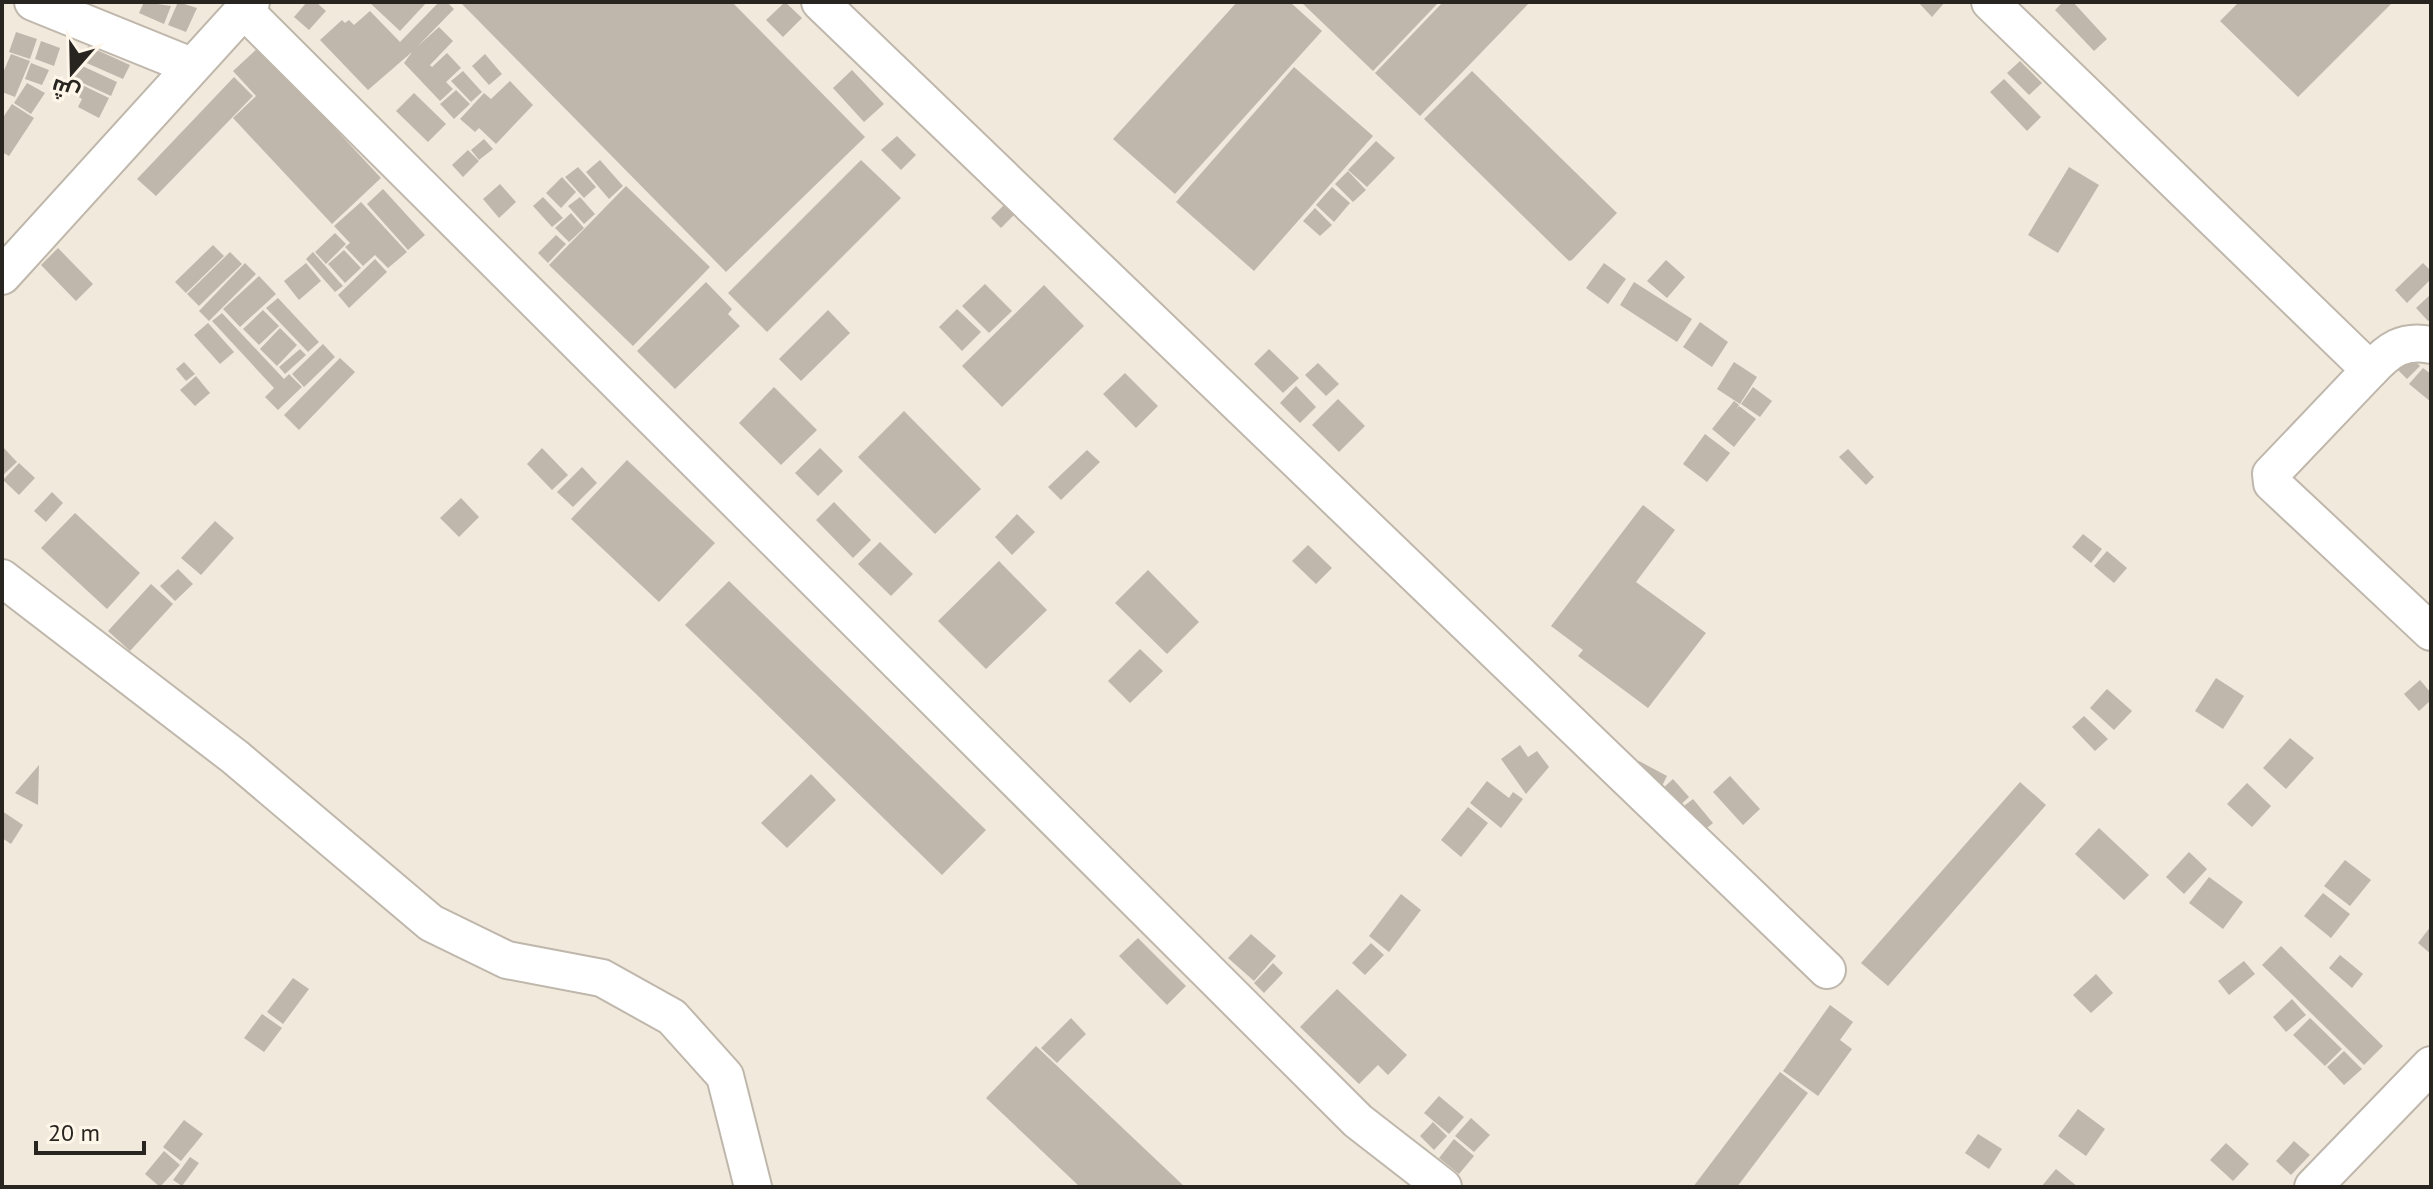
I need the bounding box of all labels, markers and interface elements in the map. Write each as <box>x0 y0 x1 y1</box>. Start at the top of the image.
north arrow <box>32 32 112 112</box>
text: ش <box>47 73 83 109</box>
scale bar <box>36 1105 144 1155</box>
text: 20 m <box>48 1117 100 1148</box>

